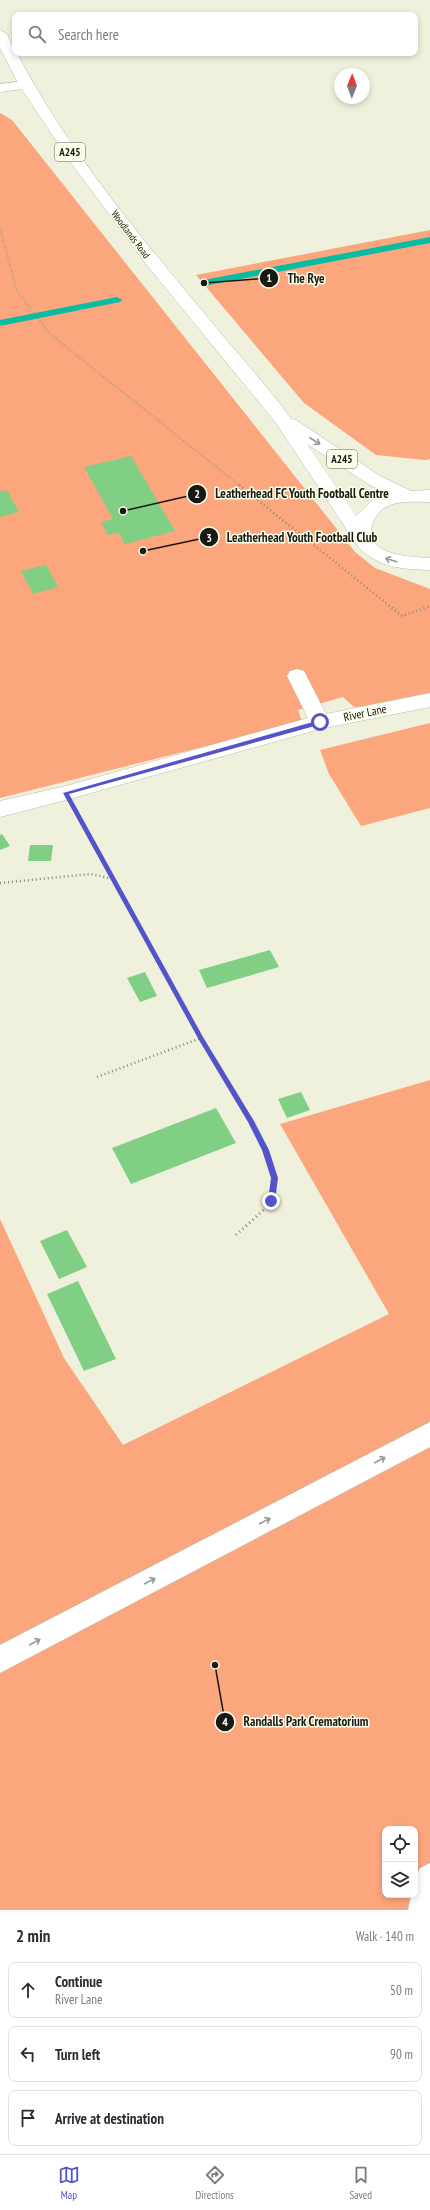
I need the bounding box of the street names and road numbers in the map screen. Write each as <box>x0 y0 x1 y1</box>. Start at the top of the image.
road number: A245 <box>55 143 85 161</box>
street label: Woodlands Road <box>108 208 153 261</box>
road number: A245 <box>327 450 357 468</box>
street label: River Lane <box>342 701 388 724</box>

